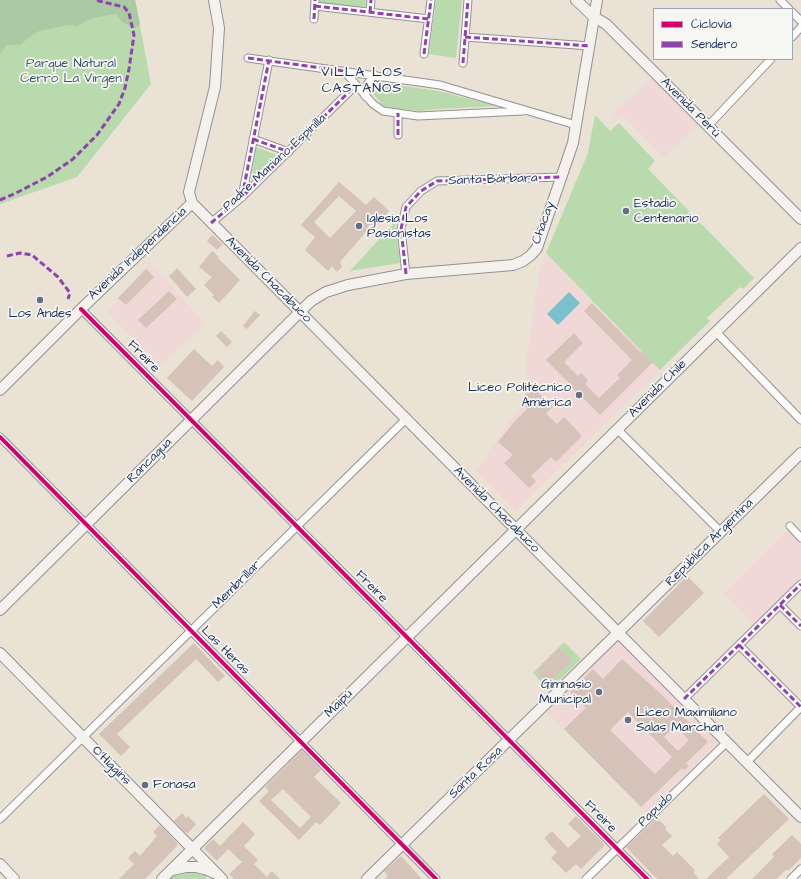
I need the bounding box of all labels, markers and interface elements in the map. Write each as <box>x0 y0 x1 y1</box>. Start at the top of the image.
legend <box>653 8 793 60</box>
text: Ciclovía <box>691 16 732 33</box>
text: Sendero <box>691 36 737 53</box>
park label: Parque Natural Cerro La Virgen <box>20 56 122 87</box>
district label: VILLA LOS CASTAÑOS <box>321 65 403 98</box>
street label: Avenida Perú <box>657 75 723 141</box>
street label: Padre Mariano Espinilla <box>220 111 330 215</box>
street label: Santa Bárbara <box>448 171 538 189</box>
place label: Estadio Centenario <box>634 196 699 227</box>
street label: Chacay <box>529 200 559 246</box>
street label: Avenida Independencia <box>86 204 190 304</box>
marker: Estadio Centenario <box>621 206 631 216</box>
place label: Iglesia Los Pasionistas <box>367 211 431 242</box>
marker: Iglesia Los Pasionistas <box>354 221 364 231</box>
street label: Avenida Chacabuco <box>222 234 314 326</box>
marker: Los Andes <box>35 295 45 305</box>
place label: Los Andes <box>8 306 72 322</box>
street label: Freire <box>124 338 162 376</box>
street label: Avenida Chile <box>626 357 690 421</box>
place label: Liceo Politécnico América <box>468 380 571 411</box>
marker: Liceo Politécnico América <box>574 390 584 400</box>
street label: Rancagua <box>124 435 176 487</box>
street label: Avenida Chacabuco <box>450 464 542 556</box>
street label: República Argentina <box>663 496 757 590</box>
street label: Membrillar <box>209 557 265 613</box>
street label: Freire <box>352 568 390 606</box>
street label: Las Heras <box>197 623 253 679</box>
place label: Gimnasio Municipal <box>539 677 591 708</box>
street label: Maipú <box>322 687 356 721</box>
marker: Gimnasio Municipal <box>594 687 604 697</box>
place label: Liceo Maximiliano Salas Marchan <box>636 705 737 736</box>
marker: Liceo Maximiliano Salas Marchan <box>623 715 633 725</box>
street label: O'Higgins <box>88 743 134 789</box>
street label: Santa Rosa <box>446 744 506 802</box>
place label: Fonasa <box>153 777 196 793</box>
marker: Fonasa <box>140 780 150 790</box>
street label: Papudo <box>635 790 677 830</box>
street label: Freire <box>581 798 619 836</box>

